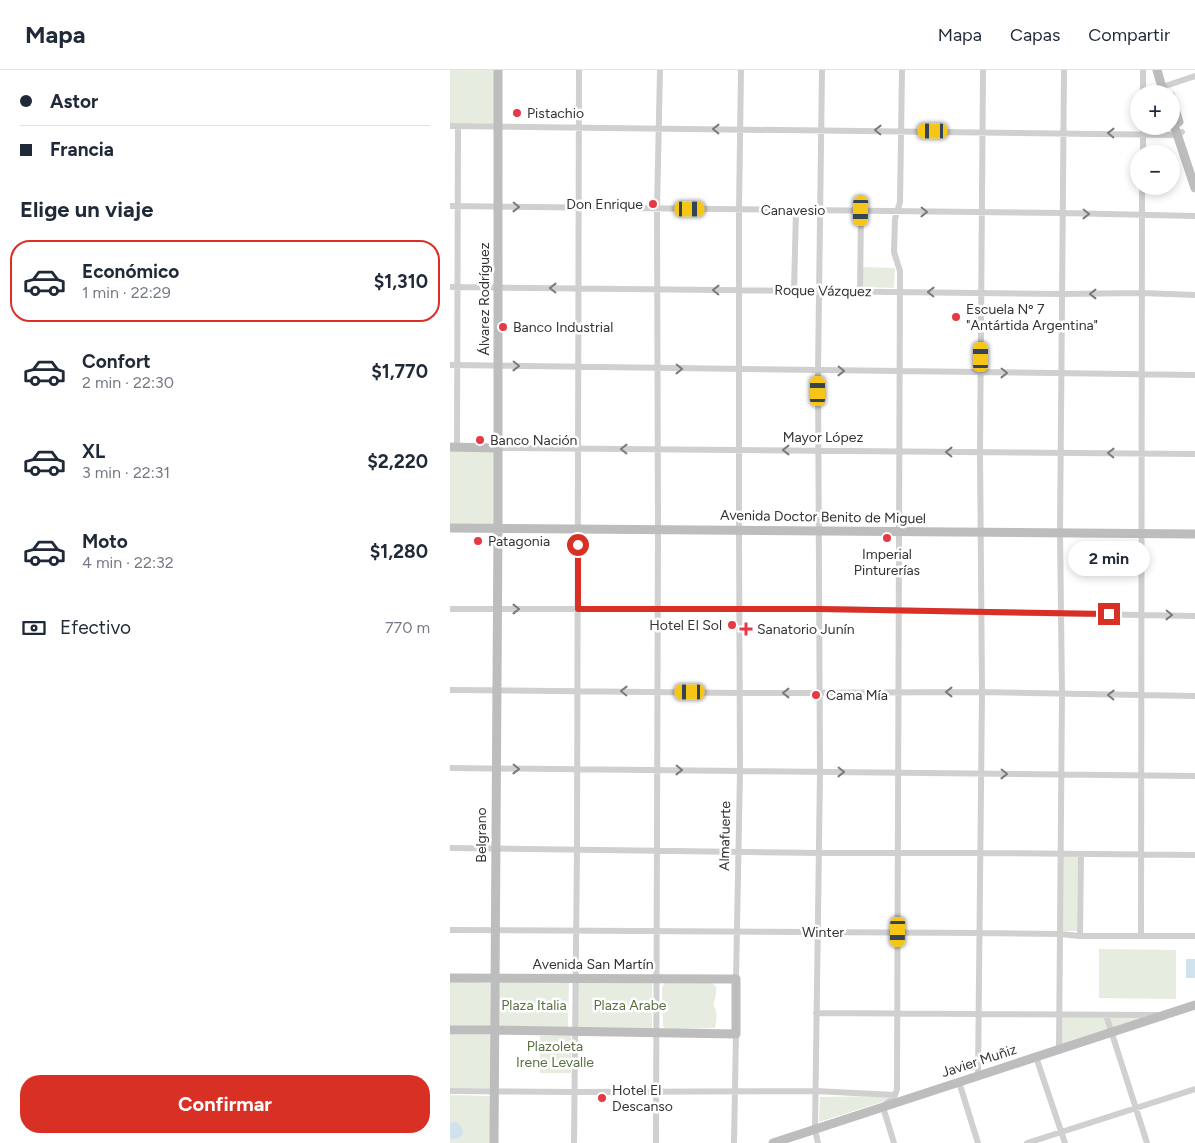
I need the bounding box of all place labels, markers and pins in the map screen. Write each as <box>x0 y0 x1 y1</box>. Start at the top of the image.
place label: Pistachio <box>527 105 584 122</box>
marker: Pistachio <box>511 107 523 119</box>
place label: Don Enrique <box>566 196 643 213</box>
marker: Don Enrique <box>647 198 659 210</box>
place label: Escuela Nº 7 "Antártida Argentina" <box>966 301 1098 334</box>
marker: Escuela Nº 7 "Antártida Argentina" <box>950 311 962 323</box>
place label: Banco Industrial <box>513 319 613 336</box>
marker: Banco Industrial <box>497 321 509 333</box>
place label: Banco Nación <box>490 432 578 449</box>
marker: Banco Nación <box>474 434 486 446</box>
marker: Imperial Pinturerías <box>881 532 893 544</box>
place label: Patagonia <box>488 533 550 550</box>
marker: Patagonia <box>472 535 484 547</box>
place label: Imperial Pinturerías <box>854 546 920 579</box>
place label: Hotel El Sol <box>649 617 722 634</box>
marker: Hotel El Sol <box>726 619 738 631</box>
place label: Sanatorio Junín <box>757 621 855 638</box>
marker: Sanatorio Junín <box>739 622 753 636</box>
place label: Cama Mía <box>826 687 888 704</box>
marker: Cama Mía <box>810 689 822 701</box>
place label: Hotel El Descanso <box>612 1082 673 1115</box>
marker: Hotel El Descanso <box>596 1092 608 1104</box>

